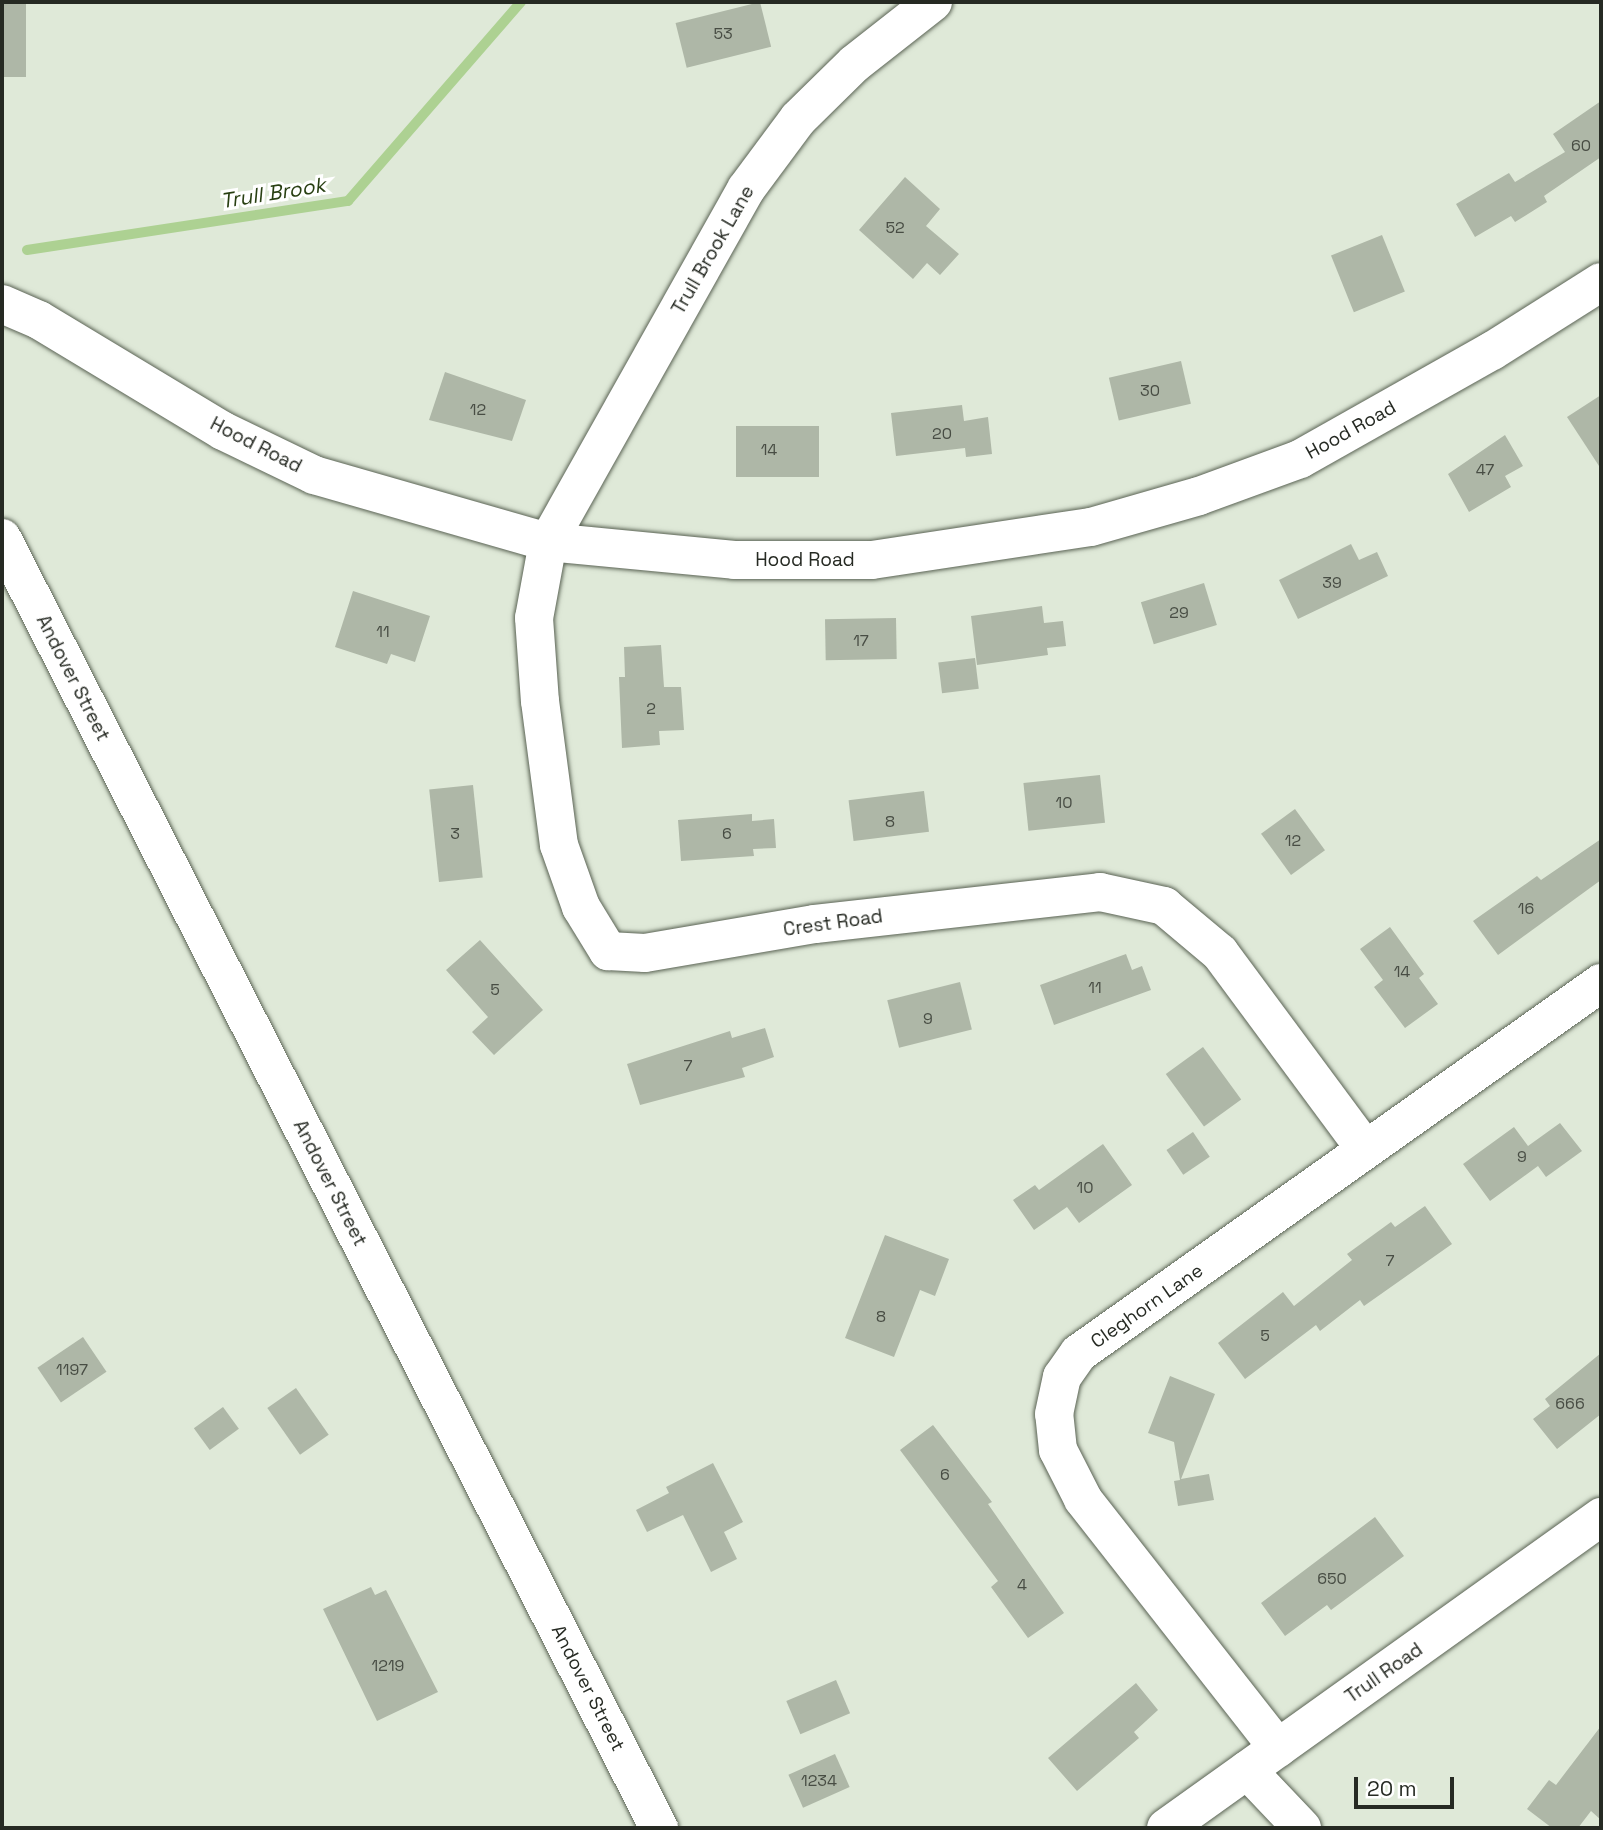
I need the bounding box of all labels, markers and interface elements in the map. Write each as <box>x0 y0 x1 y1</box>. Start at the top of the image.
house number: 53 <box>713 24 733 44</box>
house number: 60 <box>1571 136 1591 156</box>
water label: Trull Brook <box>219 172 327 214</box>
street label: Trull Brook Lane <box>667 182 759 318</box>
house number: 52 <box>885 218 905 238</box>
house number: 30 <box>1140 381 1160 401</box>
street label: Hood Road <box>1302 396 1400 464</box>
house number: 12 <box>470 400 486 420</box>
street label: Hood Road <box>206 412 306 478</box>
house number: 20 <box>932 424 952 444</box>
house number: 14 <box>761 440 777 460</box>
house number: 47 <box>1476 460 1494 480</box>
street label: Hood Road <box>755 549 855 571</box>
house number: 39 <box>1322 573 1342 593</box>
house number: 29 <box>1169 603 1189 623</box>
street label: Andover Street <box>31 611 115 745</box>
house number: 11 <box>376 622 390 642</box>
house number: 17 <box>853 631 869 651</box>
house number: 2 <box>646 699 656 719</box>
house number: 10 <box>1056 793 1072 813</box>
house number: 8 <box>885 812 895 832</box>
house number: 3 <box>450 824 460 844</box>
house number: 6 <box>722 824 732 844</box>
house number: 12 <box>1285 831 1301 851</box>
house number: 16 <box>1518 899 1534 919</box>
street label: Crest Road <box>782 905 884 941</box>
house number: 14 <box>1394 962 1410 982</box>
house number: 11 <box>1088 978 1102 998</box>
house number: 5 <box>490 980 500 1000</box>
house number: 9 <box>923 1009 933 1029</box>
house number: 7 <box>683 1056 693 1076</box>
street label: Andover Street <box>288 1116 372 1250</box>
house number: 9 <box>1517 1147 1527 1167</box>
house number: 10 <box>1077 1178 1093 1198</box>
house number: 7 <box>1385 1251 1395 1271</box>
street label: Cleghorn Lane <box>1087 1259 1207 1353</box>
house number: 8 <box>876 1307 886 1327</box>
house number: 5 <box>1260 1326 1270 1346</box>
house number: 1197 <box>56 1360 88 1380</box>
house number: 666 <box>1555 1394 1585 1414</box>
house number: 6 <box>940 1465 950 1485</box>
house number: 650 <box>1317 1569 1347 1589</box>
house number: 4 <box>1017 1575 1027 1595</box>
street label: Andover Street <box>546 1621 630 1755</box>
street label: Trull Road <box>1341 1638 1427 1708</box>
house number: 1219 <box>372 1656 404 1676</box>
scale bar <box>1358 1764 1458 1808</box>
house number: 1234 <box>801 1771 837 1791</box>
text: 20 m <box>1367 1775 1417 1802</box>

